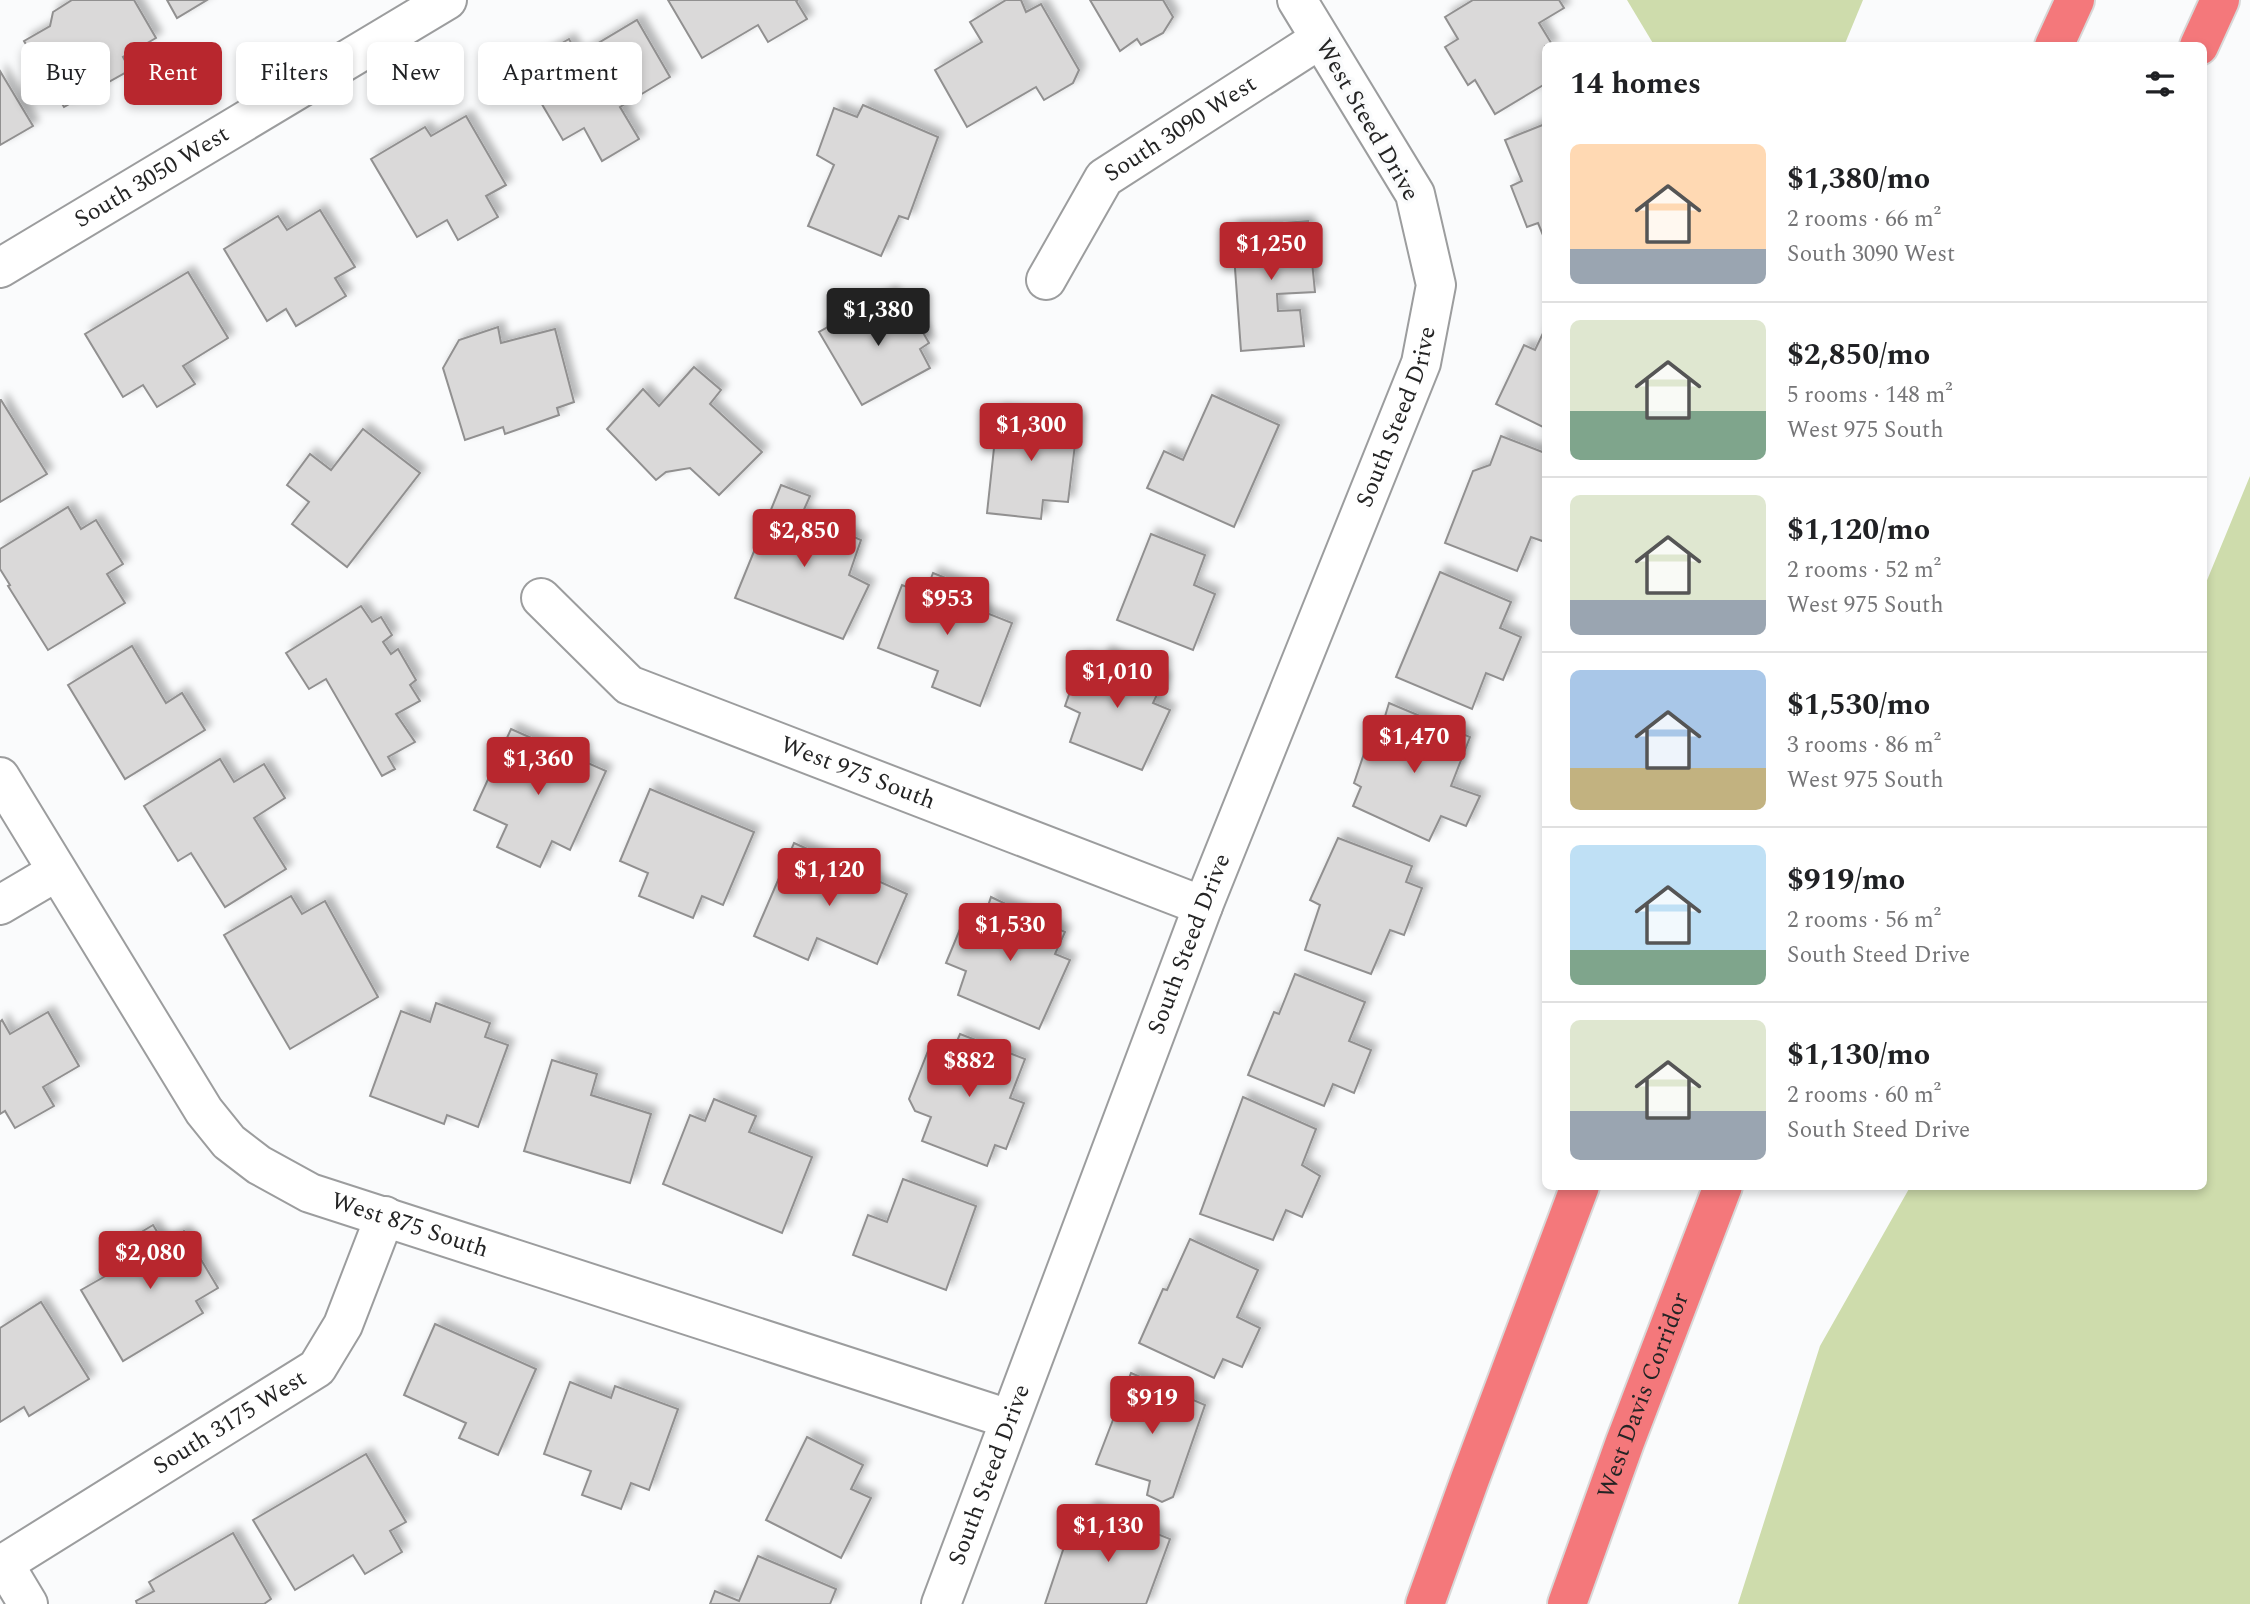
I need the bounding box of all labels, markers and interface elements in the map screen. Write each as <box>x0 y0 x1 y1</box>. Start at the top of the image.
street label: West Steed Drive <box>1306 32 1428 208</box>
chip: Buy <box>21 42 110 105</box>
chip: Rent <box>124 42 222 105</box>
chip: Filters <box>236 42 353 105</box>
chip: New <box>367 42 464 105</box>
chip: Apartment <box>478 42 642 105</box>
text: 14 homes <box>1570 61 1701 107</box>
icon: filters <box>2141 65 2179 103</box>
street label: South 3090 West <box>1097 66 1264 192</box>
street label: South 3050 West <box>67 116 236 238</box>
text: $1,380/mo <box>1787 156 1930 202</box>
icon: home <box>1626 172 1710 256</box>
text: 2 rooms · 66 m² <box>1787 202 1941 237</box>
pin: $1,250 <box>1214 222 1328 282</box>
text: $1,250 <box>1236 227 1306 262</box>
text: South 3090 West <box>1787 237 1955 272</box>
pin: $1,380 <box>821 288 935 348</box>
text: $1,380 <box>843 293 913 328</box>
street label: South Steed Drive <box>1347 323 1446 513</box>
text: $2,850/mo <box>1787 332 1930 378</box>
icon: home <box>1626 348 1710 432</box>
text: 5 rooms · 148 m² <box>1787 378 1953 413</box>
pin: $1,300 <box>974 404 1088 463</box>
text: $1,300 <box>996 408 1066 443</box>
text: West 975 South <box>1787 413 1944 448</box>
text: $1,120/mo <box>1787 507 1930 553</box>
pin: $2,850 <box>747 510 861 569</box>
text: $2,850 <box>769 514 839 549</box>
icon: home <box>1626 523 1710 607</box>
text: 2 rooms · 52 m² <box>1787 553 1941 588</box>
pin: $953 <box>906 578 988 637</box>
text: $953 <box>921 582 973 617</box>
text: West 975 South <box>1787 588 1944 623</box>
pin: $1,010 <box>1060 650 1174 710</box>
text: $1,010 <box>1082 655 1152 690</box>
text: $1,530/mo <box>1787 682 1930 728</box>
icon: home <box>1626 698 1710 782</box>
pin: $1,470 <box>1357 716 1471 775</box>
text: $1,470 <box>1379 720 1449 755</box>
street label: West 975 South <box>775 727 941 819</box>
text: 3 rooms · 86 m² <box>1787 728 1941 763</box>
pin: $1,360 <box>481 738 595 797</box>
text: $1,360 <box>503 742 573 777</box>
text: West 975 South <box>1787 763 1944 798</box>
pin: $1,120 <box>772 848 886 908</box>
street label: South Steed Drive <box>1138 848 1240 1040</box>
text: $1,120 <box>794 853 864 888</box>
text: $919/mo <box>1787 857 1905 903</box>
icon: home <box>1626 873 1710 957</box>
text: 2 rooms · 56 m² <box>1787 903 1941 938</box>
pin: $1,530 <box>953 904 1067 963</box>
text: $1,530 <box>975 908 1045 943</box>
text: South Steed Drive <box>1787 938 1970 973</box>
text: $1,130/mo <box>1787 1032 1930 1078</box>
pin: $882 <box>928 1040 1010 1099</box>
text: $882 <box>943 1044 995 1079</box>
icon: home <box>1626 1048 1710 1132</box>
text: 2 rooms · 60 m² <box>1787 1078 1941 1113</box>
text: South Steed Drive <box>1787 1113 1970 1148</box>
street label: West 875 South <box>326 1183 493 1268</box>
pin: $2,080 <box>93 1232 207 1291</box>
text: $2,080 <box>115 1236 185 1271</box>
street label: West Davis Corridor <box>1588 1287 1699 1504</box>
street label: South 3175 West <box>146 1361 314 1484</box>
pin: $919 <box>1111 1376 1193 1436</box>
street label: South Steed Drive <box>939 1379 1040 1571</box>
text: $919 <box>1126 1381 1178 1416</box>
pin: $1,130 <box>1051 1504 1165 1564</box>
text: $1,130 <box>1073 1509 1143 1544</box>

